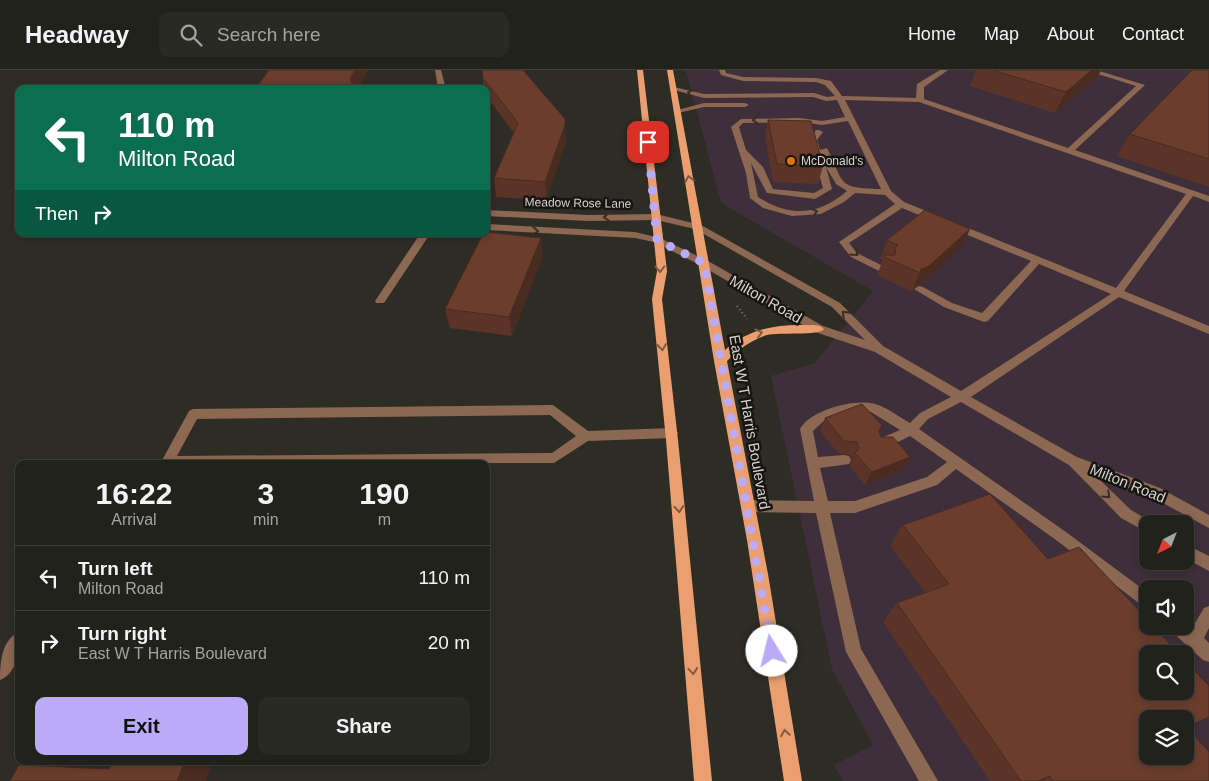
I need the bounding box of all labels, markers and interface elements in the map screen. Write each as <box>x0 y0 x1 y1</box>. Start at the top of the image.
search box <box>159 12 509 57</box>
text: Headway <box>25 21 129 48</box>
icon: search <box>177 21 205 49</box>
text: Search here <box>217 24 321 45</box>
text: Home <box>908 24 956 44</box>
text: Map <box>984 24 1019 44</box>
text: About <box>1047 24 1094 44</box>
text: Contact <box>1122 24 1184 44</box>
one-way arrow <box>687 88 695 99</box>
icon: left <box>35 105 100 170</box>
text: 110 m <box>118 105 215 144</box>
one-way arrow <box>752 115 760 126</box>
pin <box>627 121 669 163</box>
icon: arrive <box>634 128 662 156</box>
text: Milton Road <box>118 146 235 171</box>
place label: McDonald's <box>801 154 863 168</box>
marker: McDonald's <box>785 155 797 167</box>
one-way arrow <box>685 174 695 183</box>
street label: Meadow Rose Lane <box>525 195 632 211</box>
icon: right <box>88 200 116 228</box>
text: Then <box>35 203 78 224</box>
one-way arrow <box>809 207 818 217</box>
one-way arrow <box>603 211 611 222</box>
one-way arrow <box>531 226 539 237</box>
one-way arrow <box>849 247 858 256</box>
one-way arrow <box>655 266 665 274</box>
street label: Milton Road <box>727 272 805 326</box>
one-way arrow <box>842 311 851 320</box>
one-way arrow <box>755 329 763 339</box>
street label: East W T Harris Boulevard <box>726 333 774 511</box>
one-way arrow <box>656 343 667 351</box>
street label: Milton Road <box>1088 460 1168 506</box>
text: 16:22 <box>96 477 172 510</box>
text: 3 <box>257 477 274 510</box>
text: 190 <box>359 477 409 510</box>
one-way arrow <box>1101 489 1110 498</box>
one-way arrow <box>673 505 684 513</box>
text: Arrival <box>111 511 157 528</box>
text: min <box>253 511 279 528</box>
text: m <box>378 511 391 528</box>
north arrow <box>1139 515 1194 570</box>
map controls <box>1139 515 1194 765</box>
text: Turn left <box>78 558 153 579</box>
icon: left <box>35 564 63 592</box>
text: 110 m <box>419 567 470 588</box>
text: Milton Road <box>78 580 163 597</box>
button: sound <box>1139 580 1194 635</box>
text: Turn right <box>78 623 166 644</box>
position arrow <box>745 624 797 676</box>
icon: right <box>35 629 63 657</box>
text: 20 m <box>428 632 470 653</box>
text: East W T Harris Boulevard <box>78 645 267 662</box>
button: search <box>1139 645 1194 700</box>
one-way arrow <box>687 667 698 675</box>
button: Exit <box>35 697 248 755</box>
button: Share <box>258 697 470 755</box>
button: layers <box>1139 710 1194 765</box>
one-way arrow <box>781 729 791 737</box>

